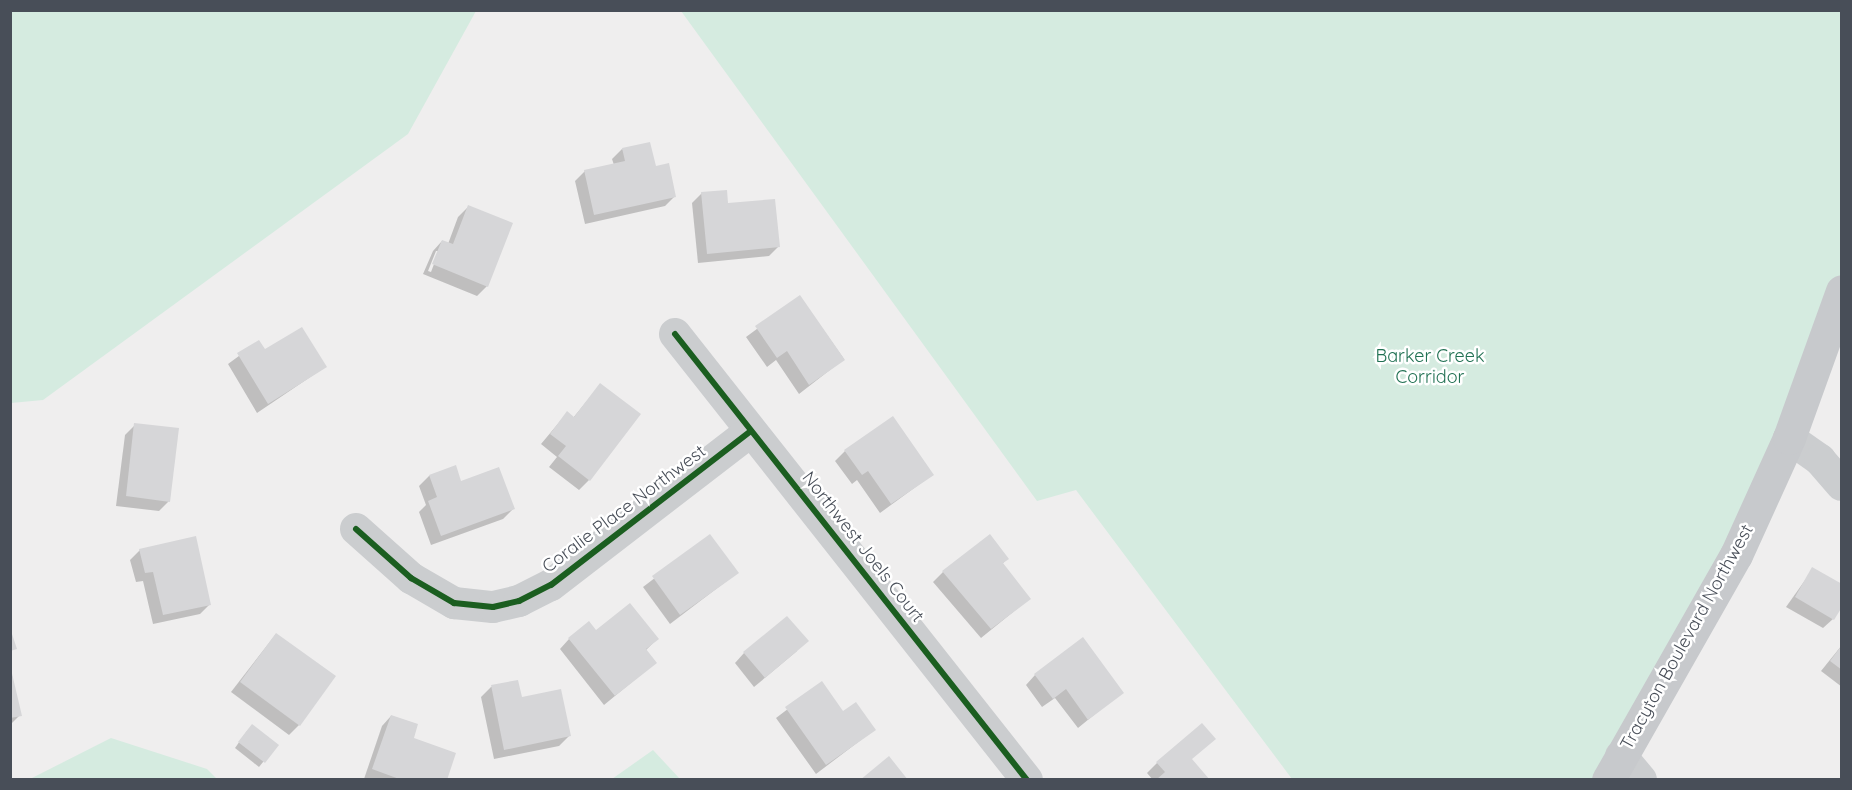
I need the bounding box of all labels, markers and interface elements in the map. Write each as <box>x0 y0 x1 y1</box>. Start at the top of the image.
park label: Barker Creek Corridor <box>1375 346 1485 388</box>
street label: Coralie Place Northwest <box>538 440 710 578</box>
street label: Northwest Joels Court <box>798 467 928 627</box>
street label: Tracyton Boulevard Northwest <box>1616 521 1758 753</box>

